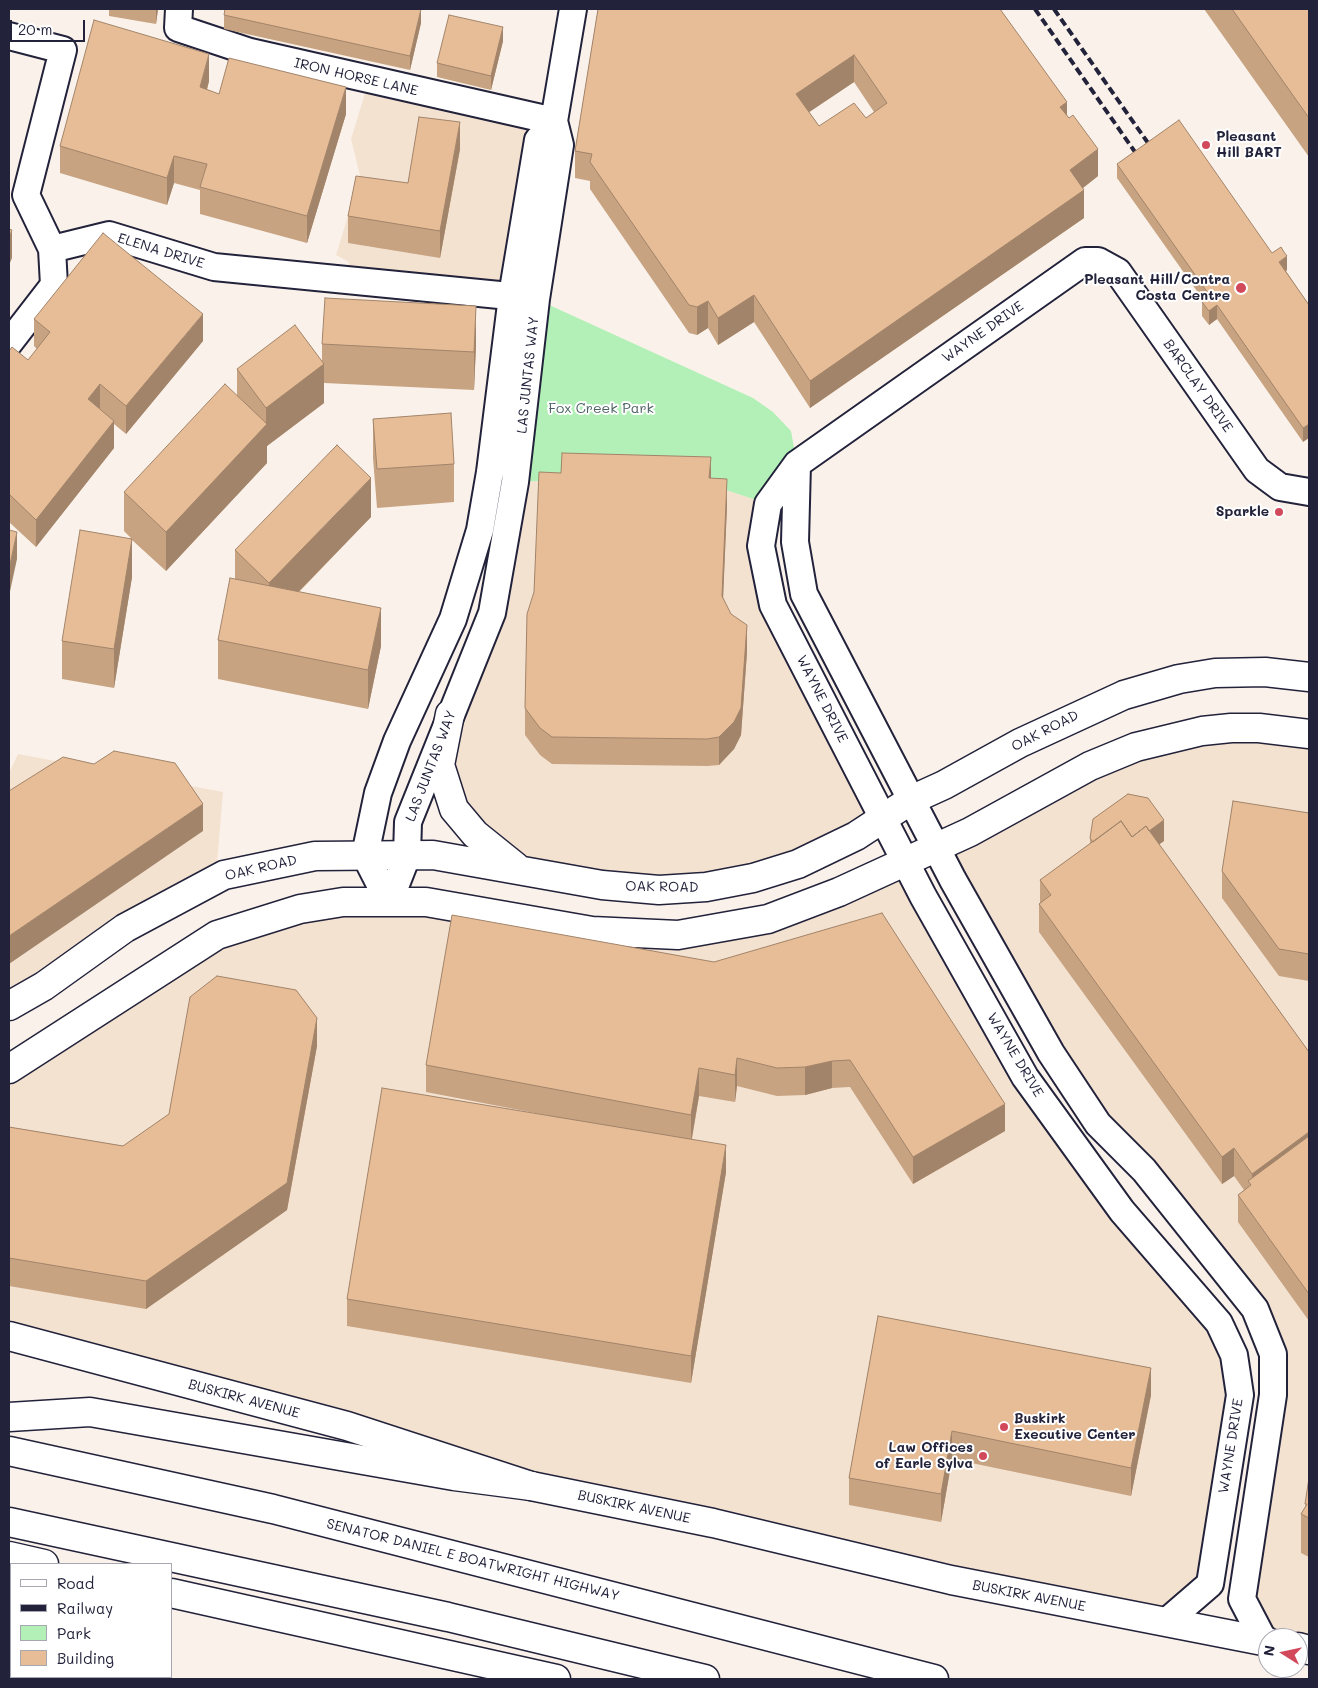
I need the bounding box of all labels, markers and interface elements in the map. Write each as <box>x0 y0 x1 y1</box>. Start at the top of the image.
scale bar <box>12 10 88 42</box>
text: 20 m <box>18 19 52 39</box>
street label: IRON HORSE LANE <box>292 55 420 99</box>
place label: Pleasant Hill BART <box>1216 129 1282 162</box>
marker: Pleasant Hill BART <box>1200 139 1212 151</box>
street label: ELENA DRIVE <box>116 230 206 272</box>
place label: Pleasant Hill/Contra Costa Centre <box>1084 272 1230 304</box>
marker: Pleasant Hill/Contra Costa Centre <box>1234 281 1248 295</box>
street label: WAYNE DRIVE <box>939 298 1027 366</box>
street label: LAS JUNTAS WAY <box>513 316 543 434</box>
street label: BARCLAY DRIVE <box>1160 336 1236 436</box>
park label: Fox Creek Park <box>548 401 654 417</box>
place label: Sparkle <box>1216 504 1269 520</box>
marker: Sparkle <box>1273 506 1285 518</box>
street label: WAYNE DRIVE <box>793 653 851 745</box>
street label: OAK ROAD <box>1009 707 1081 755</box>
street label: LAS JUNTAS WAY <box>402 708 460 824</box>
street label: OAK ROAD <box>223 852 299 884</box>
street label: OAK ROAD <box>625 878 699 896</box>
street label: WAYNE DRIVE <box>983 1010 1047 1100</box>
street label: BUSKIRK AVENUE <box>186 1376 302 1422</box>
street label: WAYNE DRIVE <box>1215 1397 1247 1495</box>
place label: Buskirk Executive Center <box>1014 1411 1136 1444</box>
marker: Buskirk Executive Center <box>998 1421 1010 1433</box>
place label: Law Offices of Earle Sylva <box>875 1440 973 1472</box>
marker: Law Offices of Earle Sylva <box>977 1450 989 1462</box>
street label: BUSKIRK AVENUE <box>576 1487 692 1527</box>
street label: SENATOR DANIEL E BOATWRIGHT HIGHWAY <box>325 1515 621 1605</box>
legend <box>10 1563 172 1678</box>
text: Road <box>57 1573 94 1593</box>
street label: BUSKIRK AVENUE <box>971 1577 1087 1615</box>
text: Railway <box>57 1598 113 1618</box>
text: Park <box>57 1623 91 1643</box>
north arrow <box>1258 1628 1308 1678</box>
text: N <box>1258 1644 1279 1657</box>
text: Building <box>57 1648 114 1668</box>

